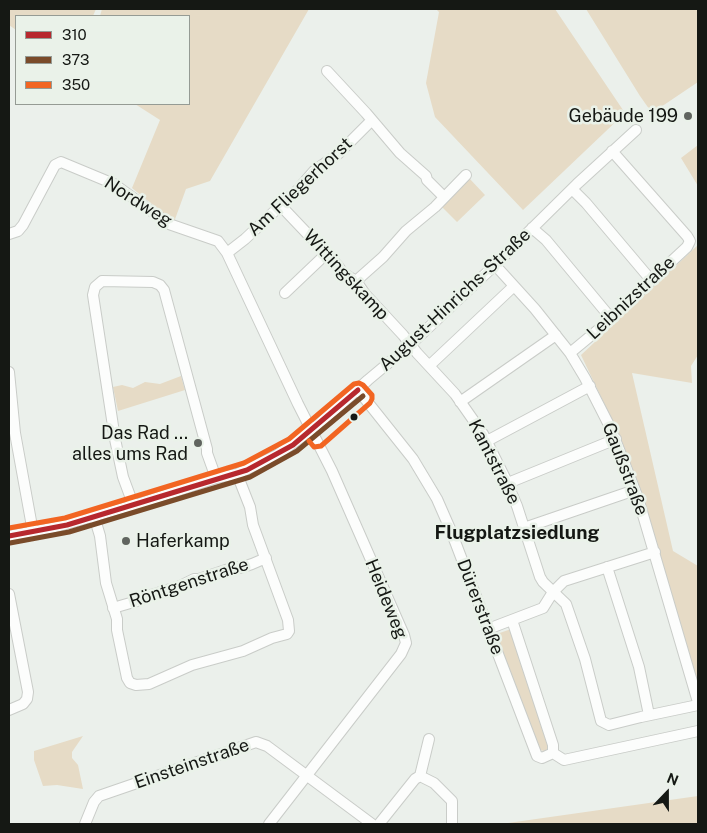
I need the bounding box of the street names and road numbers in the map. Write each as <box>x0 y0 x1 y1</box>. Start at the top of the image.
street label: Am Fliegerhorst <box>243 133 357 241</box>
street label: Nordweg <box>100 172 176 232</box>
street label: August-Hinrichs-Straße <box>375 224 535 376</box>
street label: Wittingskamp <box>299 225 393 325</box>
street label: Leibnizstraße <box>583 252 679 344</box>
street label: Kantstraße <box>463 416 525 508</box>
street label: Gaußstraße <box>597 420 653 518</box>
street label: Röntgenstraße <box>127 554 251 612</box>
street label: Heideweg <box>360 556 412 642</box>
street label: Dürerstraße <box>452 556 508 658</box>
street label: Einsteinstraße <box>132 734 252 794</box>

